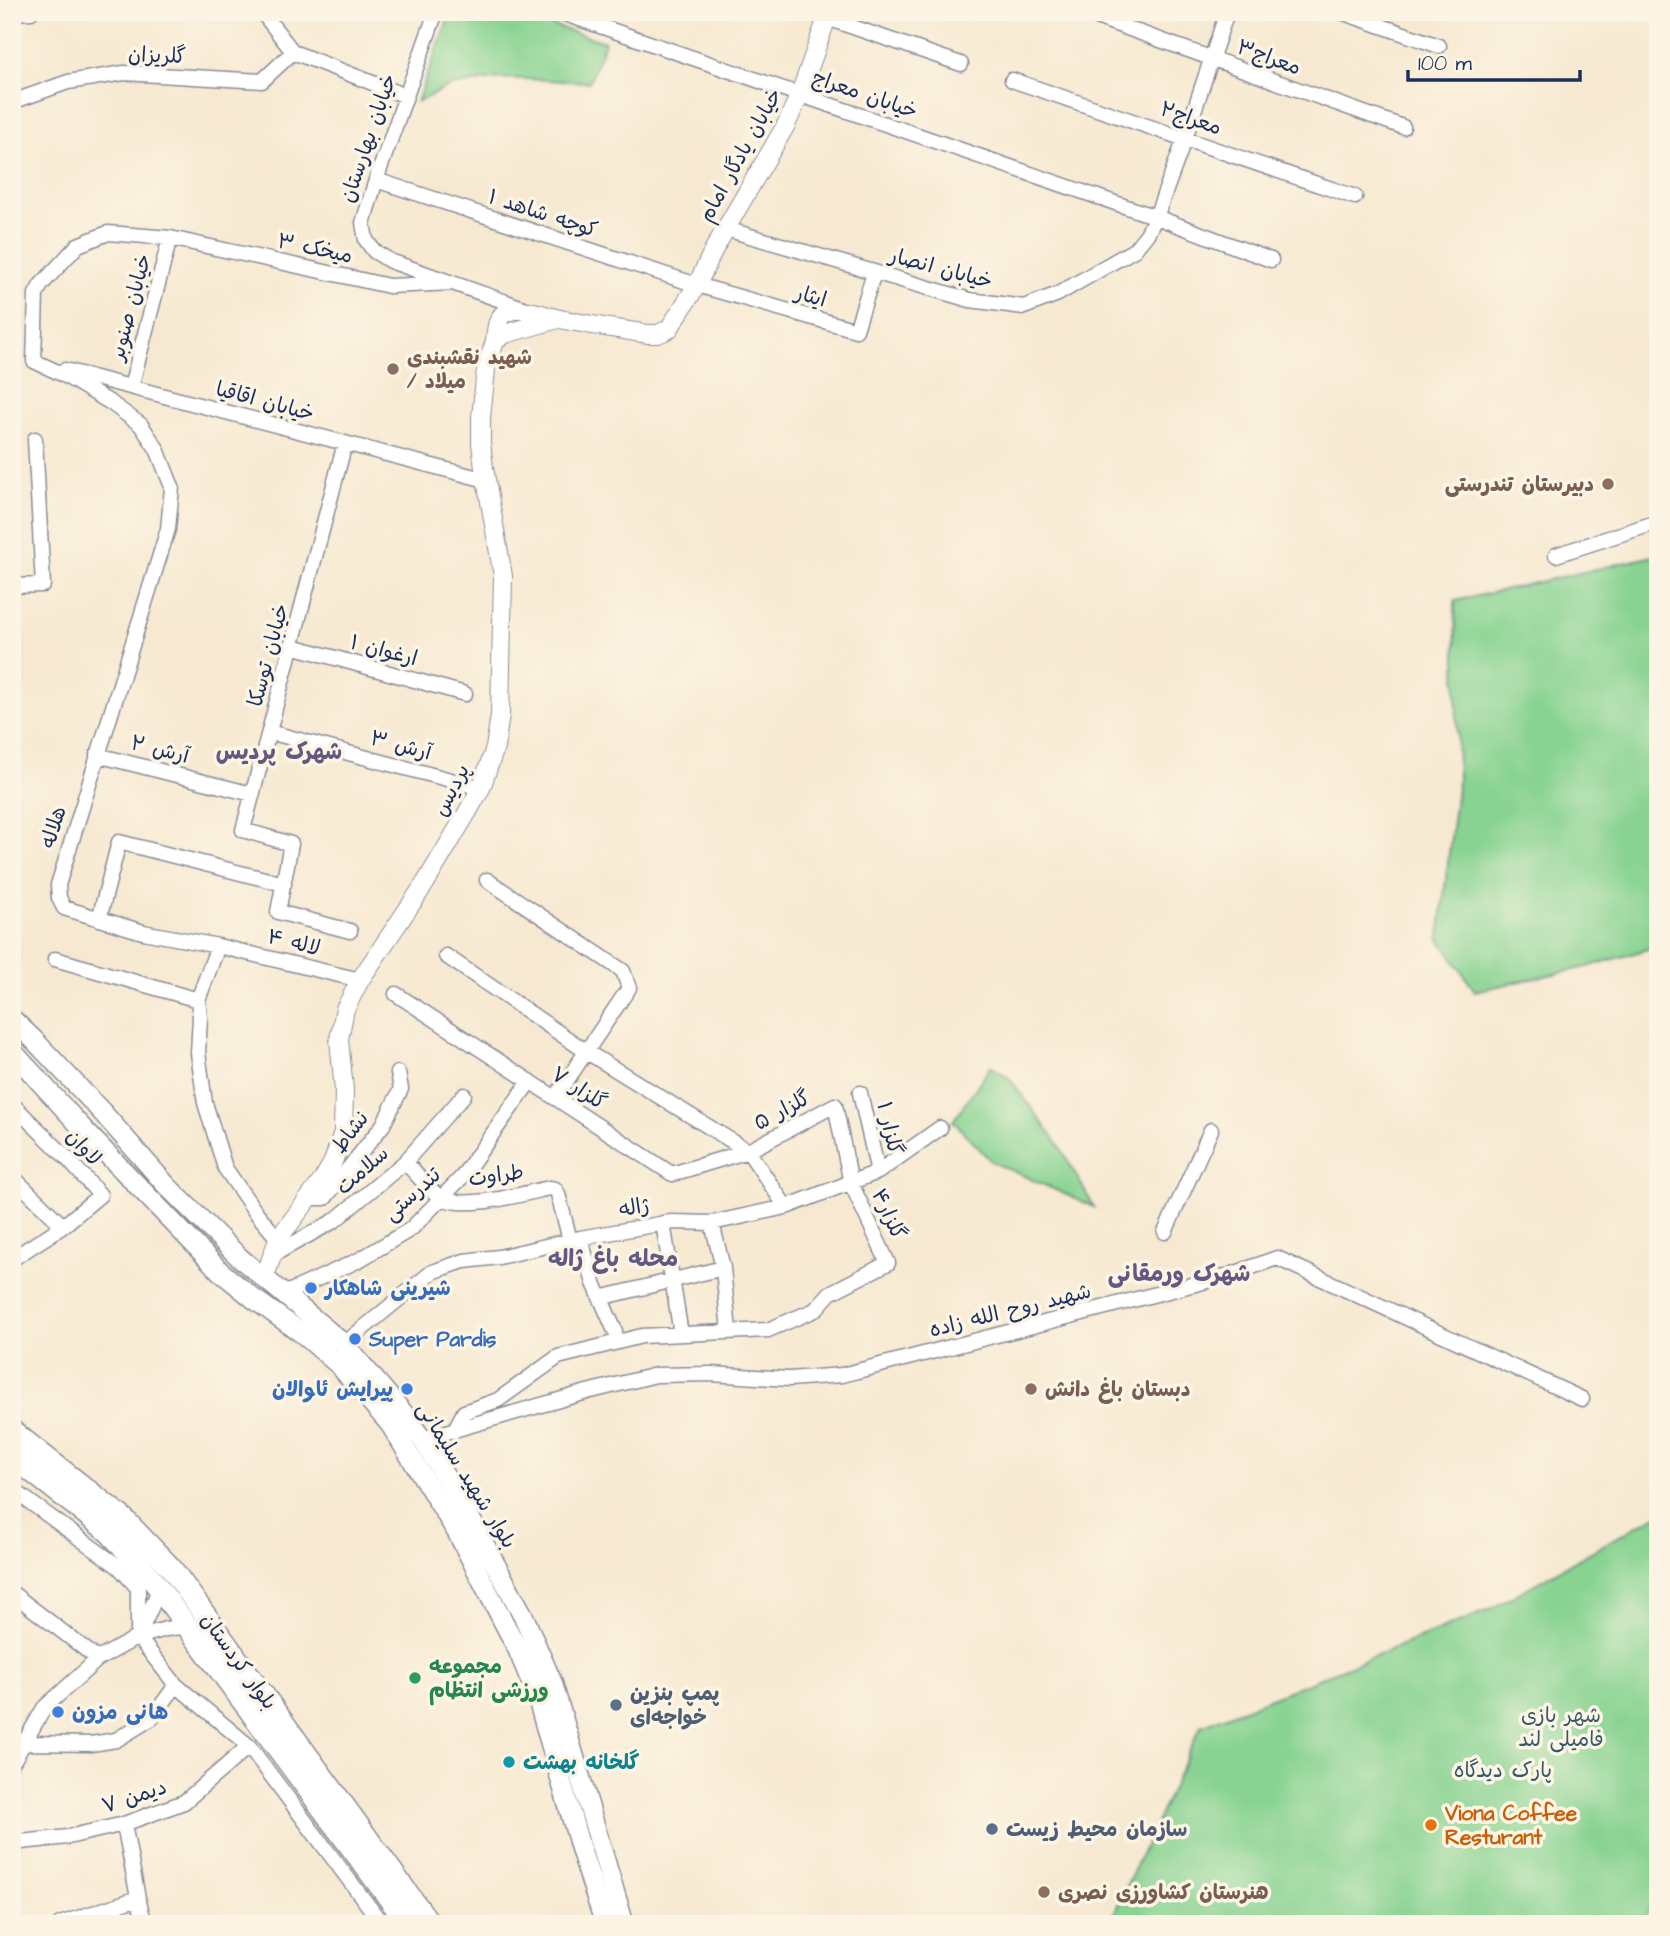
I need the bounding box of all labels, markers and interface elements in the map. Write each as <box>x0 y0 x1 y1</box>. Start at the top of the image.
street label: معراج۳ <box>1233 32 1305 82</box>
scale bar <box>1408 38 1579 82</box>
street label: گلریزان <box>127 40 187 71</box>
text: 100 m <box>1418 49 1473 78</box>
street label: خیابان معراج <box>808 63 921 126</box>
street label: خیابان بهارستان <box>333 70 404 206</box>
street label: خیابان یادگار امام <box>692 83 790 228</box>
street label: معراج۲ <box>1156 94 1226 143</box>
street label: کوچه شاهد ۱ <box>484 182 601 245</box>
street label: میخک ۳ <box>274 226 355 271</box>
street label: خیابان انصار <box>884 240 995 296</box>
street label: خیابان صنوبر <box>102 251 159 365</box>
street label: ایثار <box>790 278 830 315</box>
place label: شهید نقشبندی / میلاد <box>407 343 532 396</box>
marker: شهید نقشبندی / میلاد <box>385 361 401 377</box>
street label: خیابان اقاقیا <box>212 374 317 429</box>
place label: دبیرستان تندرستی <box>1445 470 1594 499</box>
marker: دبیرستان تندرستی <box>1600 476 1616 492</box>
street label: خیابان توسکا <box>241 600 296 710</box>
street label: ارغوان ۱ <box>347 628 421 673</box>
street label: آرش ۳ <box>367 723 436 768</box>
street label: آرش ۲ <box>128 728 193 771</box>
district label: شهرک پردیس <box>216 736 342 768</box>
street label: پردیس <box>426 759 477 821</box>
street label: هلاله <box>33 803 74 852</box>
street label: لاله ۴ <box>264 922 323 963</box>
street label: گلزار ۷ <box>545 1060 612 1117</box>
street label: گلزار ۵ <box>749 1083 816 1137</box>
street label: گلزار ۱ <box>869 1099 910 1157</box>
street label: نشاط <box>325 1105 376 1159</box>
street label: لاوان <box>59 1123 108 1172</box>
street label: سلامت <box>330 1139 395 1201</box>
street label: طراوت <box>467 1157 526 1194</box>
street label: تندرستی <box>377 1160 448 1228</box>
street label: گلزار۴ <box>864 1184 913 1245</box>
street label: ژاله <box>617 1191 651 1224</box>
district label: محله باغ ژاله <box>548 1243 678 1275</box>
district label: شهرک ورمقانی <box>1108 1258 1250 1290</box>
place label: شیرینی شاهکار <box>323 1274 451 1303</box>
street label: شهید روح الله زاده <box>926 1276 1094 1345</box>
marker: شیرینی شاهکار <box>303 1280 319 1296</box>
place label: Super Pardis <box>368 1325 497 1355</box>
marker: Super Pardis <box>347 1331 363 1347</box>
place label: پیرایش ئاوالان <box>272 1375 393 1404</box>
place label: دبستان باغ دانش <box>1045 1375 1191 1404</box>
marker: پیرایش ئاوالان <box>399 1381 415 1397</box>
marker: دبستان باغ دانش <box>1023 1381 1039 1397</box>
street label: بلوار شهید سلیمانی <box>410 1396 523 1554</box>
street label: بلوار کردستان <box>193 1607 284 1716</box>
place label: مجموعه ورزشی انتظام <box>429 1652 549 1706</box>
marker: مجموعه ورزشی انتظام <box>407 1670 423 1686</box>
place label: پمپ بنزین خواجه‌ای <box>630 1679 719 1732</box>
marker: پمپ بنزین خواجه‌ای <box>608 1697 624 1713</box>
place label: هانی مزون <box>72 1698 168 1727</box>
park label: شهر بازی فامیلی لند <box>1518 1701 1604 1754</box>
marker: هانی مزون <box>50 1704 66 1720</box>
place label: گلخانه بهشت <box>523 1748 640 1777</box>
marker: گلخانه بهشت <box>501 1754 517 1770</box>
park label: پارک دیدگاه <box>1454 1756 1552 1785</box>
street label: دیمن ۷ <box>98 1772 170 1821</box>
place label: Viona Coffee Resturant <box>1444 1799 1578 1852</box>
place label: سازمان محیط زیست <box>1006 1815 1188 1844</box>
marker: Viona Coffee Resturant <box>1423 1817 1439 1833</box>
marker: سازمان محیط زیست <box>984 1821 1000 1837</box>
place label: هنرستان کشاورزی نصری <box>1058 1878 1269 1907</box>
marker: هنرستان کشاورزی نصری <box>1036 1884 1052 1900</box>

